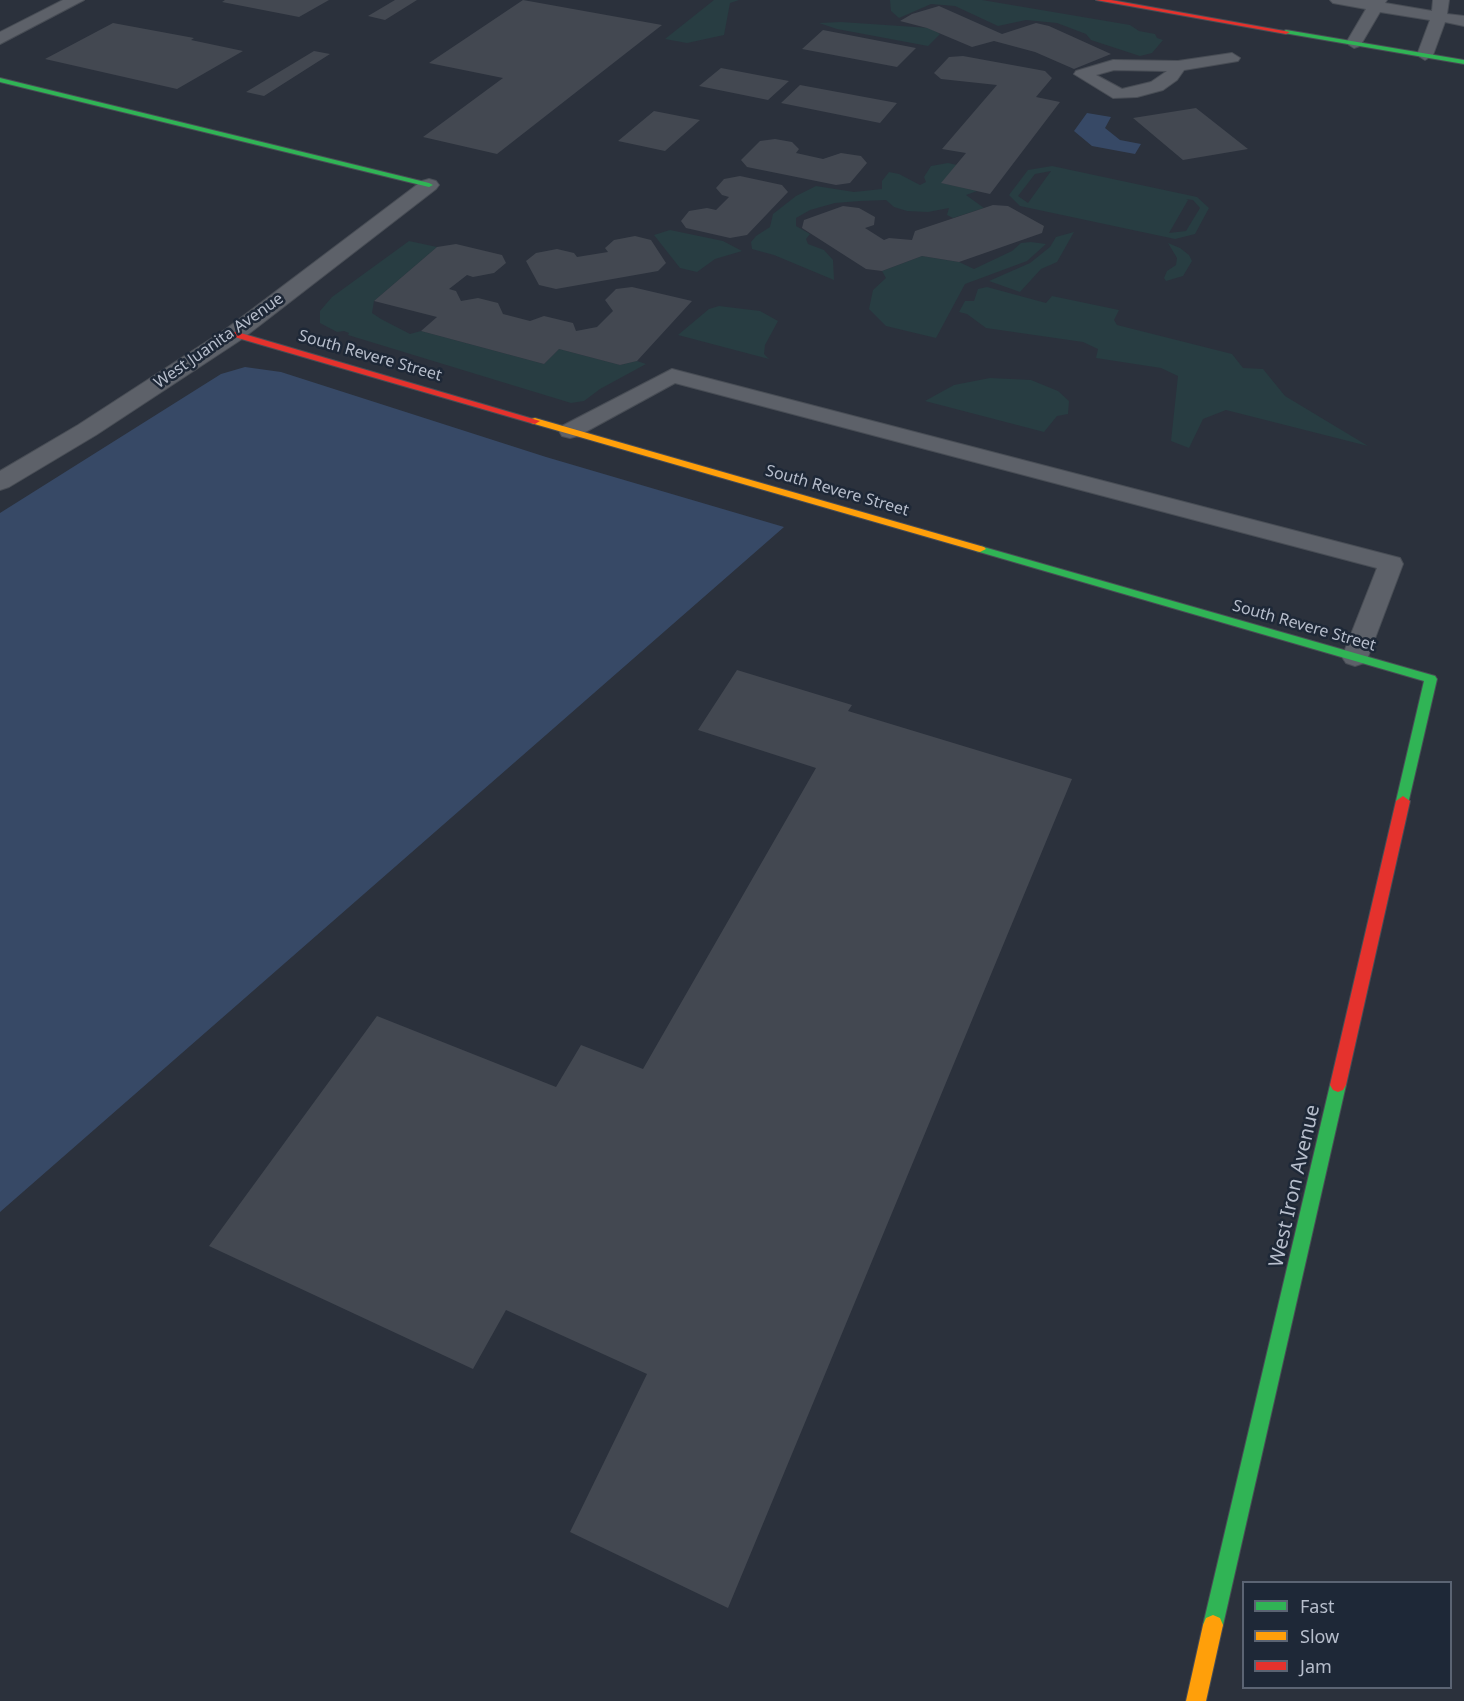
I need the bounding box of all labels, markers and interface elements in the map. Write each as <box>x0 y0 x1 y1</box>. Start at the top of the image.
street label: West Juanita Avenue <box>151 289 287 393</box>
street label: South Revere Street <box>296 326 444 386</box>
street label: South Revere Street <box>763 461 911 521</box>
street label: South Revere Street <box>1230 596 1378 656</box>
street label: West Iron Avenue <box>1265 1102 1325 1270</box>
legend <box>1242 1581 1452 1689</box>
text: Fast <box>1300 1594 1335 1618</box>
text: Slow <box>1300 1624 1339 1648</box>
text: Jam <box>1300 1654 1332 1678</box>

